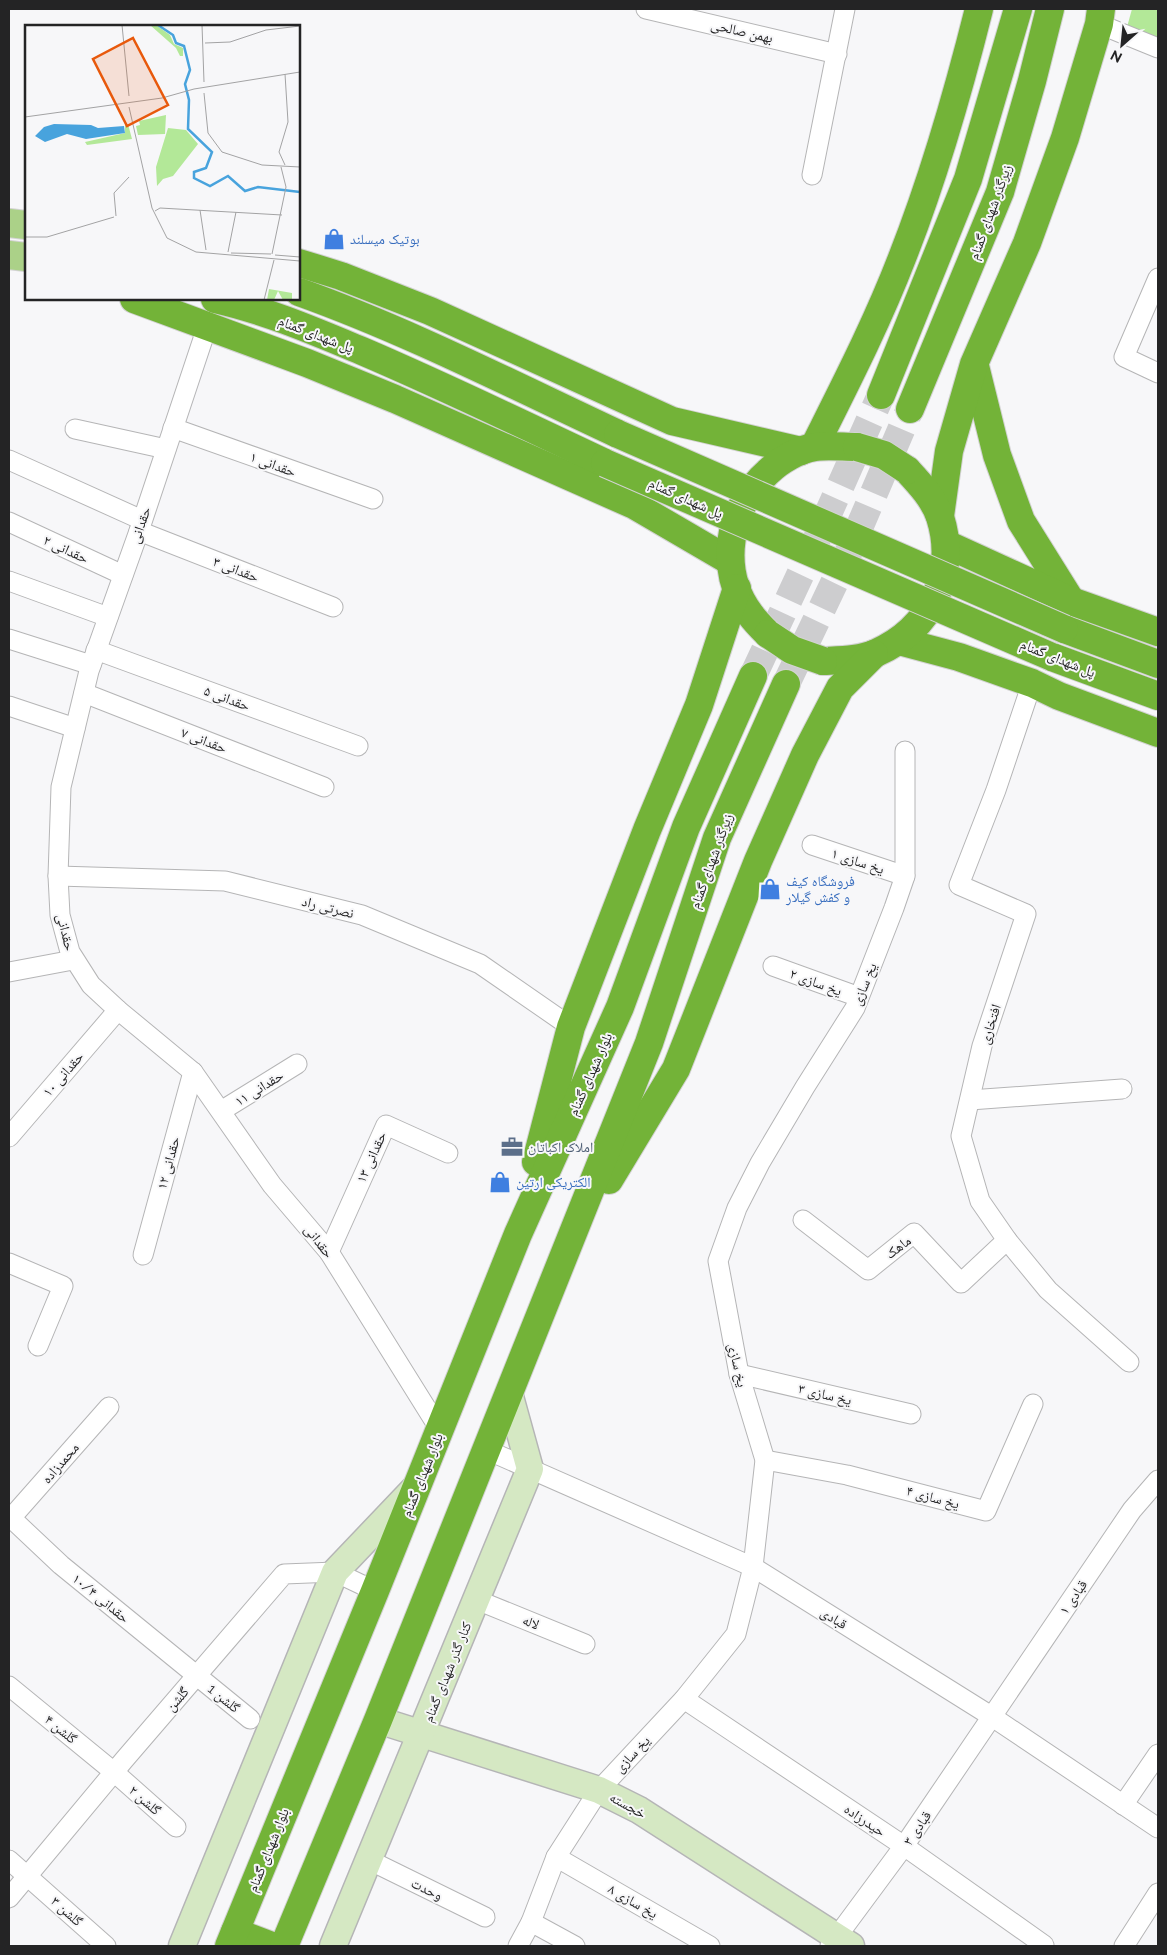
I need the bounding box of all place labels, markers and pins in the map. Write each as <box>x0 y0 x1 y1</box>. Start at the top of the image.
shop icon: بوتیک میسلند <box>321 226 347 252</box>
place label: بوتیک میسلند <box>350 231 420 248</box>
place label: فروشگاه کیف و کفش گیلار <box>785 873 855 906</box>
shop icon: فروشگاه کیف و کفش گیلار <box>757 876 783 902</box>
office icon: املاک اکباتان <box>499 1134 525 1160</box>
place label: املاک اکباتان <box>528 1139 593 1156</box>
shop icon: الکتریکی ارتین <box>487 1169 513 1195</box>
place label: الکتریکی ارتین <box>516 1174 591 1191</box>

